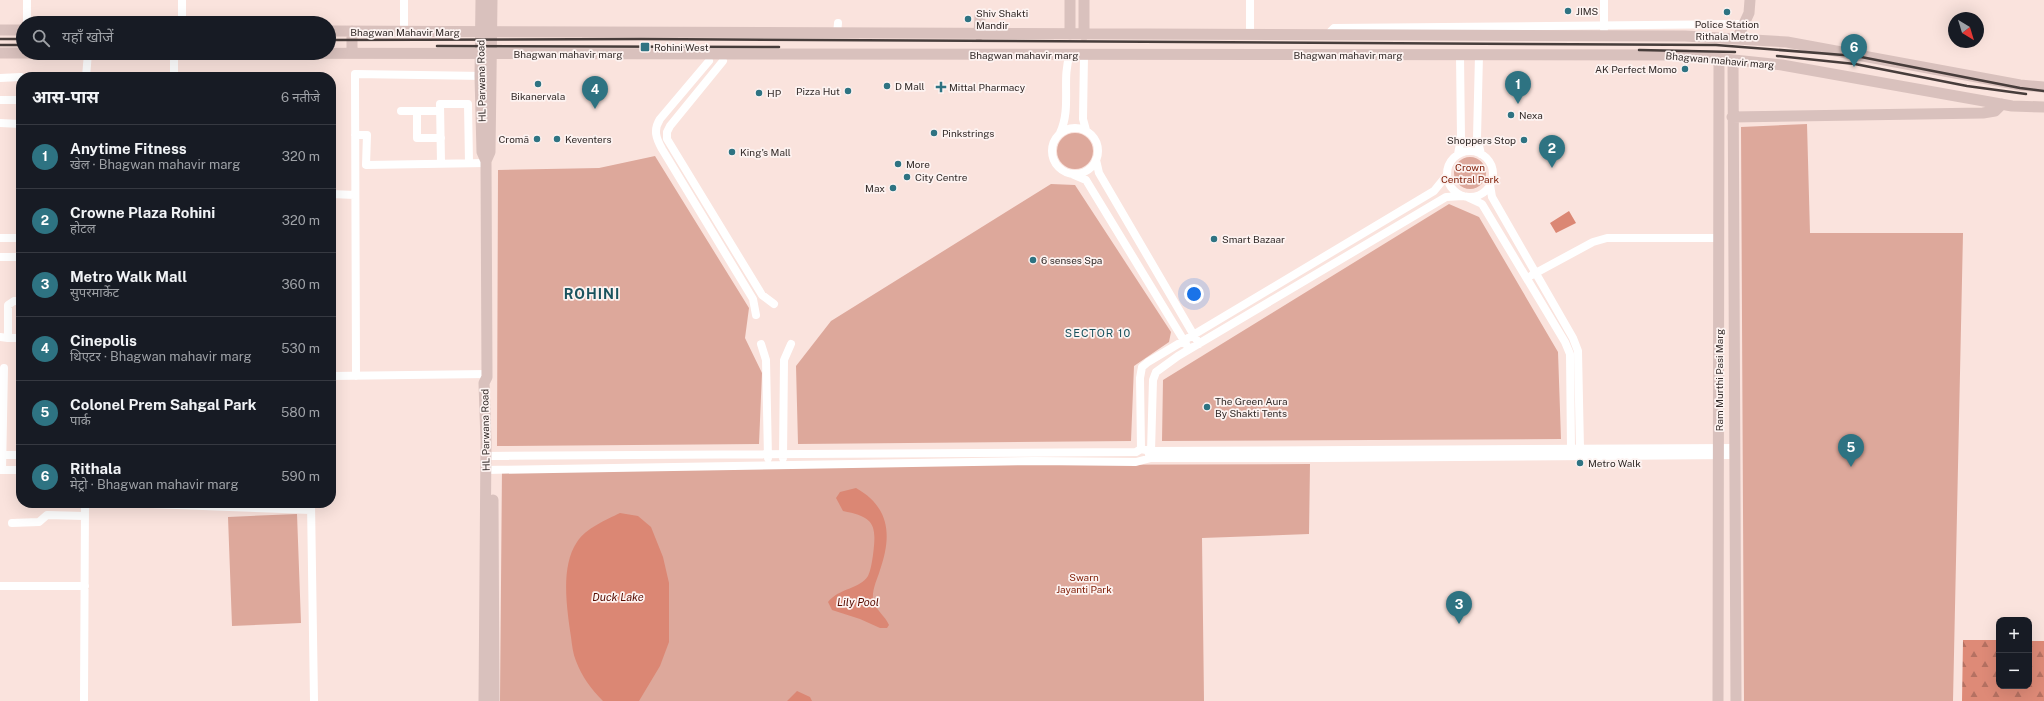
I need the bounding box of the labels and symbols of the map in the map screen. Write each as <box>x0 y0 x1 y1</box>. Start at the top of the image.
place label: JIMS <box>1576 5 1599 17</box>
marker: JIMS <box>1563 6 1573 16</box>
place label: Shiv Shakti Mandir <box>976 7 1028 31</box>
marker: Police Station Rithala Metro <box>1722 7 1732 17</box>
north arrow <box>1948 12 1984 48</box>
marker: Shiv Shakti Mandir <box>963 14 973 24</box>
place label: Police Station Rithala Metro <box>1695 18 1759 42</box>
street label: Bhagwan Mahavir Marg <box>350 26 460 38</box>
pin: 6 <box>1841 34 1867 67</box>
street label: HL Parwana Road <box>474 40 488 122</box>
marker: Rohini West <box>639 41 651 53</box>
place label: Rohini West <box>654 41 709 53</box>
street label: Bhagwan mahavir marg <box>514 48 622 60</box>
street label: Bhagwan mahavir marg <box>970 49 1078 61</box>
street label: Bhagwan mahavir marg <box>1294 49 1402 61</box>
street label: Bhagwan mahavir marg <box>1665 49 1775 71</box>
place label: AK Perfect Momo <box>1595 63 1677 75</box>
marker: AK Perfect Momo <box>1680 64 1690 74</box>
pin: 1 <box>1505 71 1531 104</box>
pin: 4 <box>582 76 608 109</box>
marker: Bikanervala <box>533 79 543 89</box>
place label: D Mall <box>895 80 925 92</box>
marker: D Mall <box>882 81 892 91</box>
place label: Mittal Pharmacy <box>949 81 1026 93</box>
marker: Mittal Pharmacy <box>936 82 946 92</box>
place label: Pizza Hut <box>796 85 840 97</box>
marker: Pizza Hut <box>843 86 853 96</box>
place label: HP <box>767 87 782 99</box>
marker: HP <box>754 88 764 98</box>
place label: Bikanervala <box>511 90 565 102</box>
place label: Nexa <box>1519 109 1543 121</box>
marker: Nexa <box>1506 110 1516 120</box>
place label: Pinkstrings <box>942 127 994 139</box>
marker: Pinkstrings <box>929 128 939 138</box>
place label: Cromā <box>498 133 529 145</box>
place label: Keventers <box>565 133 612 145</box>
marker: Cromā <box>532 134 542 144</box>
marker: Keventers <box>552 134 562 144</box>
place label: Shoppers Stop <box>1447 134 1516 146</box>
marker: Shoppers Stop <box>1519 135 1529 145</box>
pin: 2 <box>1539 135 1565 168</box>
place label: King's Mall <box>740 146 791 158</box>
marker: King's Mall <box>727 147 737 157</box>
place label: More <box>906 158 930 170</box>
marker: More <box>893 159 903 169</box>
park label: Crown Central Park <box>1441 161 1499 185</box>
place label: City Centre <box>915 171 968 183</box>
marker: City Centre <box>902 172 912 182</box>
place label: Max <box>865 182 885 194</box>
marker: Max <box>888 183 898 193</box>
place label: Smart Bazaar <box>1222 233 1285 245</box>
marker: Smart Bazaar <box>1209 234 1219 244</box>
place label: 6 senses Spa <box>1041 254 1102 266</box>
marker: 6 senses Spa <box>1028 255 1038 265</box>
your location <box>1184 284 1204 304</box>
district label: ROHINI <box>564 286 620 302</box>
district label: SECTOR 10 <box>1065 327 1131 339</box>
street label: Ram Murthi Pasi Marg <box>1713 329 1725 431</box>
street label: HL Parwana Road <box>478 389 492 471</box>
place label: The Green Aura By Shakti Tents <box>1215 395 1288 419</box>
marker: The Green Aura By Shakti Tents <box>1202 402 1212 412</box>
pin: 5 <box>1838 434 1864 467</box>
place label: Metro Walk <box>1588 457 1641 469</box>
marker: Metro Walk <box>1575 458 1585 468</box>
park label: Swarn Jayanti Park <box>1056 571 1112 595</box>
water label: Duck Lake <box>592 591 644 603</box>
pin: 3 <box>1446 591 1472 624</box>
water label: Lily Pool <box>837 596 879 608</box>

